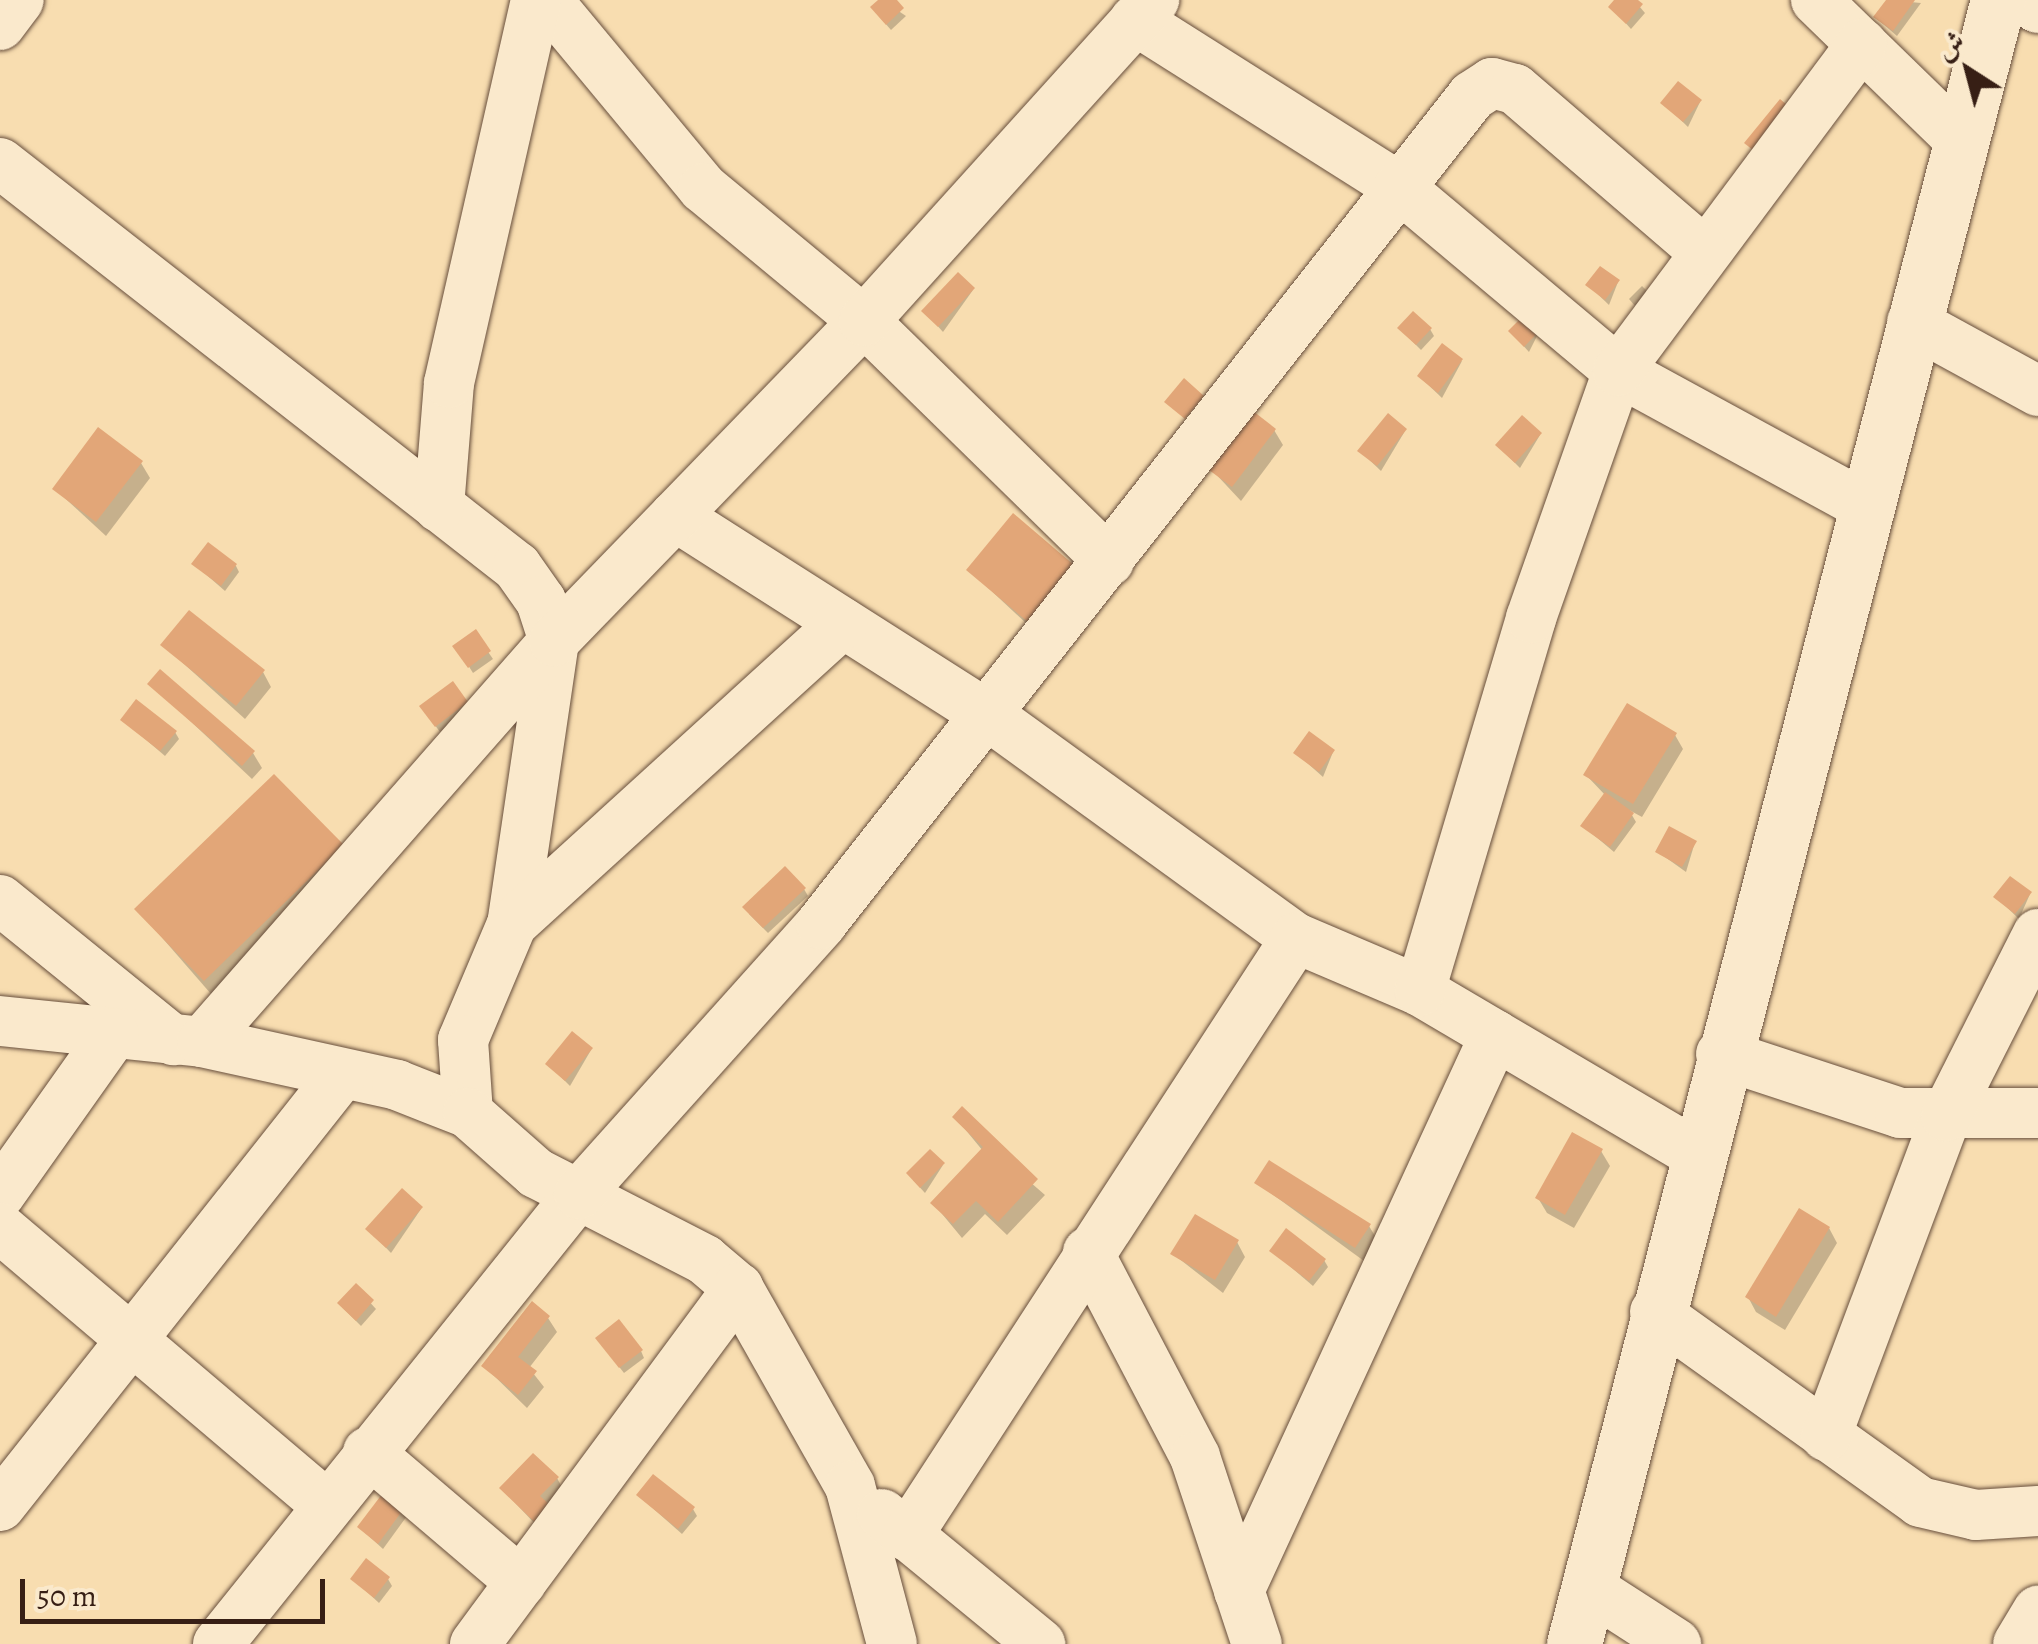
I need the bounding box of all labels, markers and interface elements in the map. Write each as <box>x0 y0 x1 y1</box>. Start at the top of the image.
north arrow <box>1918 20 2018 120</box>
text: ش <box>1928 22 1973 69</box>
scale bar <box>25 1559 330 1621</box>
text: 50 m <box>37 1576 97 1616</box>

